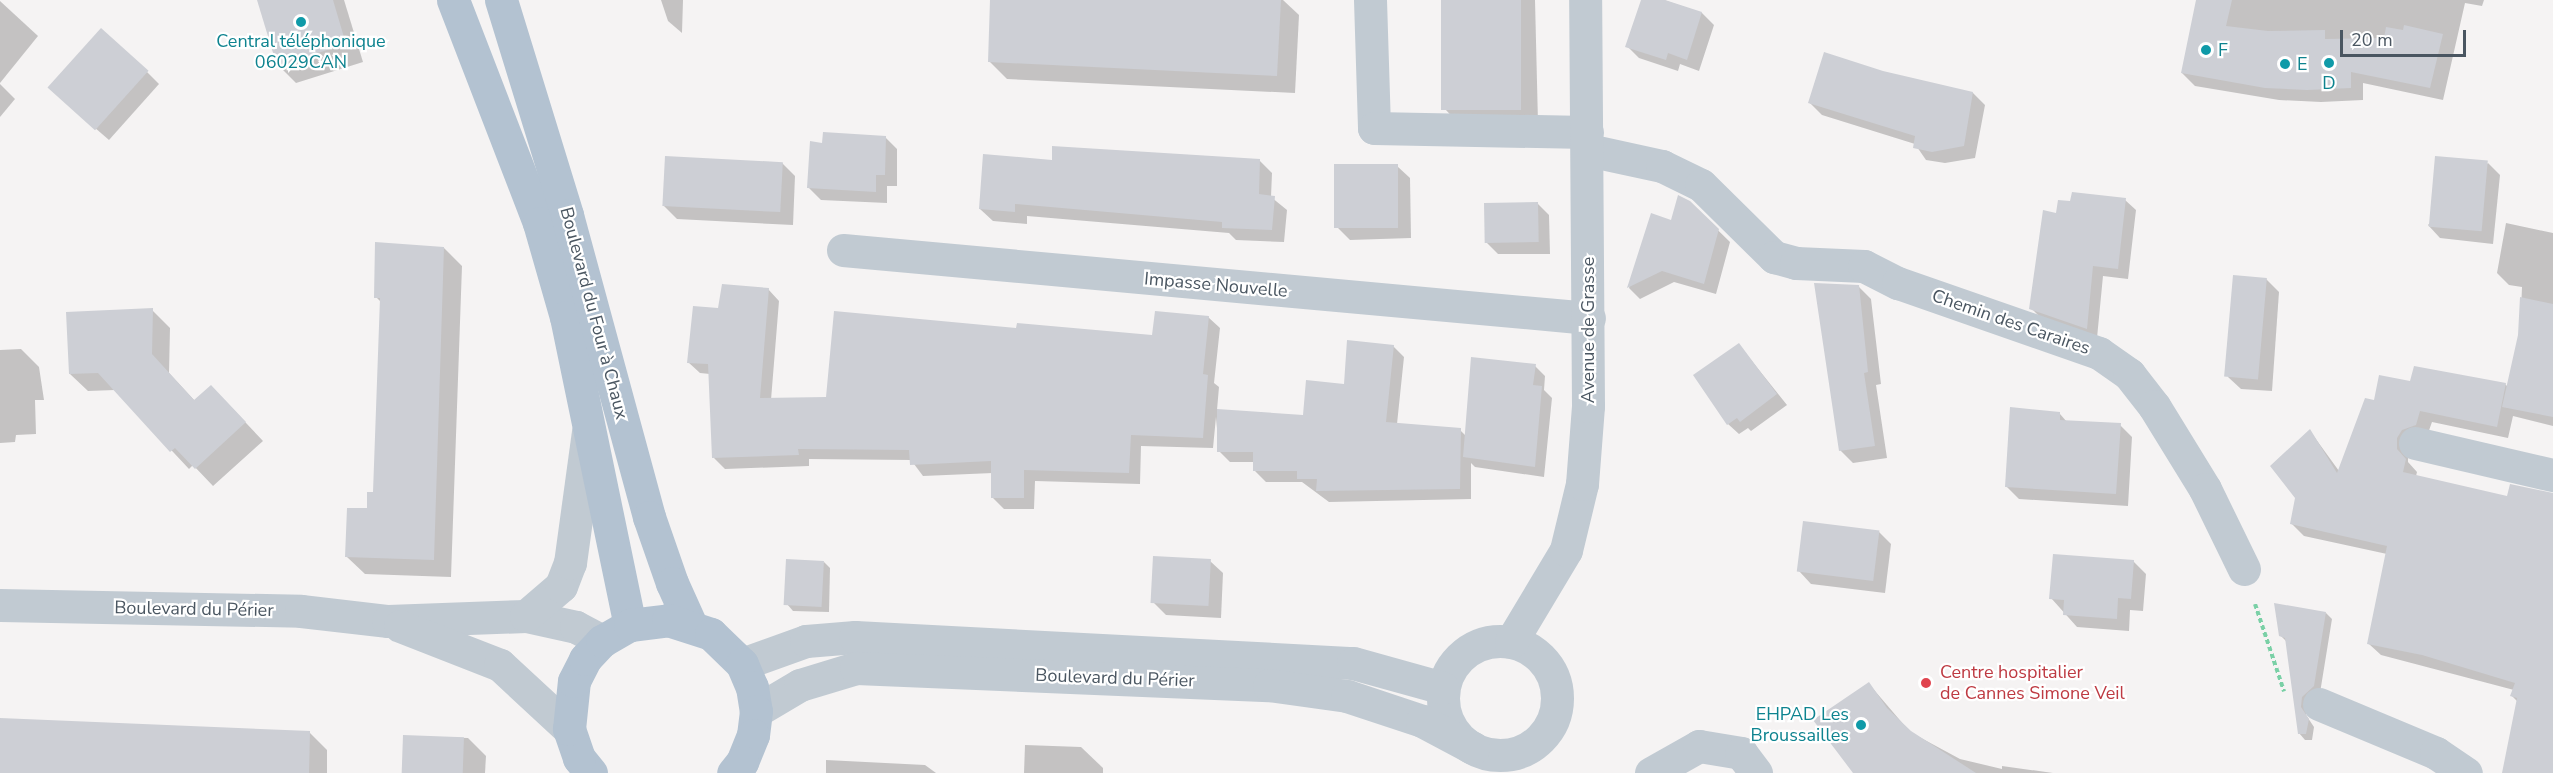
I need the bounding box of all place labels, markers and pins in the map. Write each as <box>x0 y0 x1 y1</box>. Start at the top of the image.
marker: Central téléphonique 06029CAN <box>294 15 308 29</box>
place label: Central téléphonique 06029CAN <box>216 31 386 74</box>
place label: F <box>2218 39 2228 61</box>
marker: F <box>2199 43 2213 57</box>
place label: E <box>2297 53 2307 75</box>
marker: D <box>2322 56 2336 70</box>
marker: E <box>2278 57 2292 71</box>
place label: D <box>2322 72 2336 94</box>
place label: Centre hospitalier de Cannes Simone Veil <box>1940 662 2125 704</box>
marker: Centre hospitalier de Cannes Simone Veil <box>1917 674 1935 692</box>
place label: EHPAD Les Broussailles <box>1751 704 1849 746</box>
marker: EHPAD Les Broussailles <box>1854 718 1868 732</box>

